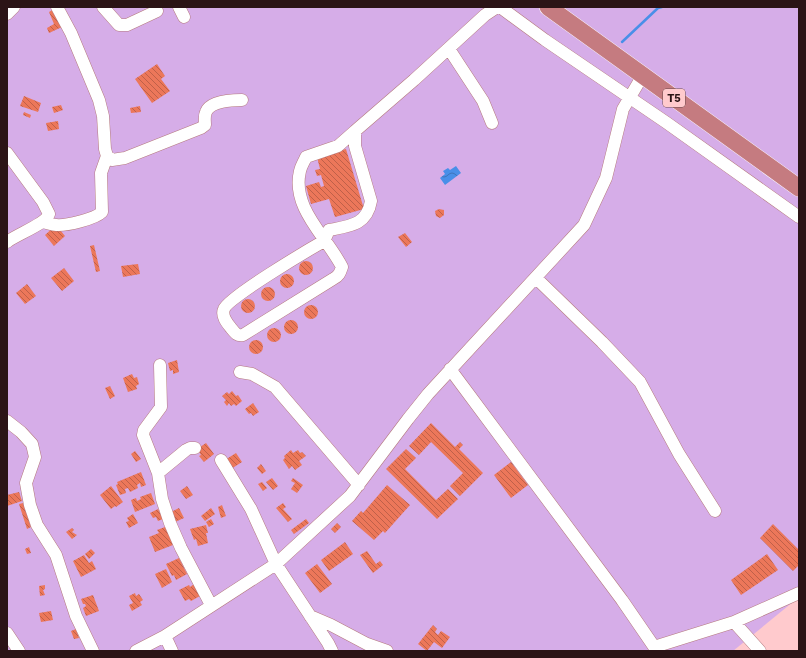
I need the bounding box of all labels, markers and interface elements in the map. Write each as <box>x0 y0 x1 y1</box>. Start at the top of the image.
road number: T5 <box>663 89 685 107</box>

